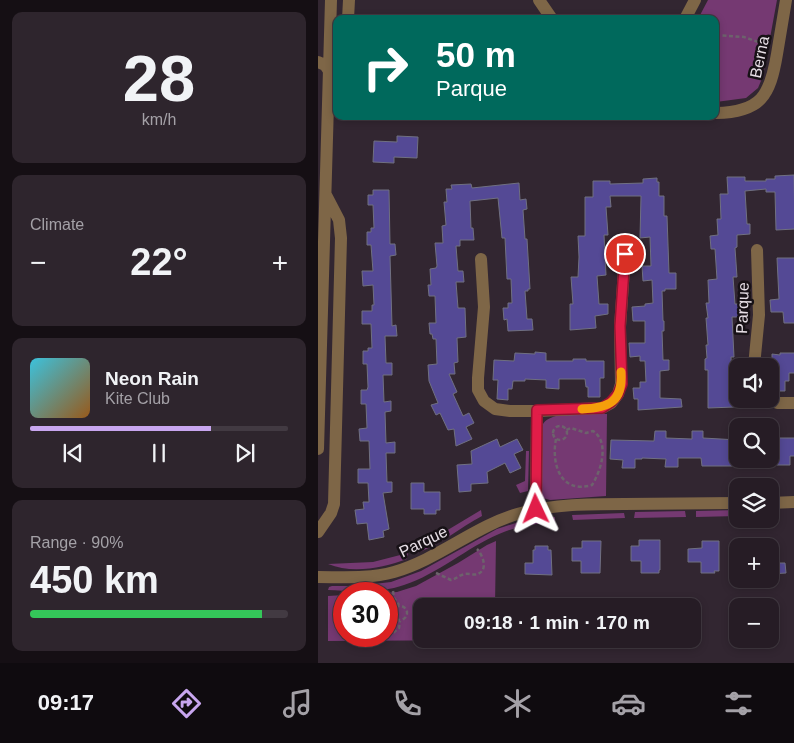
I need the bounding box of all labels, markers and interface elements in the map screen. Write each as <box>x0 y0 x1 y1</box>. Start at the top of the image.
street label: Berna <box>747 34 772 80</box>
icon: right <box>353 35 418 100</box>
text: 50 m <box>436 35 516 74</box>
text: 28 <box>123 42 195 115</box>
text: Parque <box>436 76 507 101</box>
text: km/h <box>142 111 176 128</box>
text: Climate <box>30 216 84 233</box>
pin <box>604 233 646 275</box>
icon: arrive <box>611 240 639 268</box>
text: 22° <box>130 241 188 283</box>
text: − <box>30 247 46 278</box>
text: + <box>272 247 288 278</box>
street label: Parque <box>733 282 752 334</box>
map controls <box>729 358 779 648</box>
button: sound <box>729 358 779 408</box>
text: Neon Rain <box>105 368 199 389</box>
text: Kite Club <box>105 390 170 407</box>
button: search <box>729 418 779 468</box>
icon: previous <box>59 439 87 467</box>
icon: pause <box>145 439 173 467</box>
icon: next <box>231 439 259 467</box>
button: layers <box>729 478 779 528</box>
position arrow <box>509 482 561 534</box>
street label: Parque <box>396 522 450 560</box>
text: Range · 90% <box>30 534 123 551</box>
button: + <box>729 538 779 588</box>
text: 450 km <box>30 559 159 601</box>
speed limit sign: 30 <box>333 582 398 647</box>
button: − <box>729 598 779 648</box>
text: 09:18 · 1 min · 170 m <box>464 612 650 633</box>
icon: directions <box>169 686 204 721</box>
icon: music <box>280 686 315 721</box>
icon: phone <box>390 686 425 721</box>
icon: climate <box>500 686 535 721</box>
icon: car <box>611 686 646 721</box>
icon: filters <box>721 686 756 721</box>
text: 09:17 <box>38 690 94 715</box>

